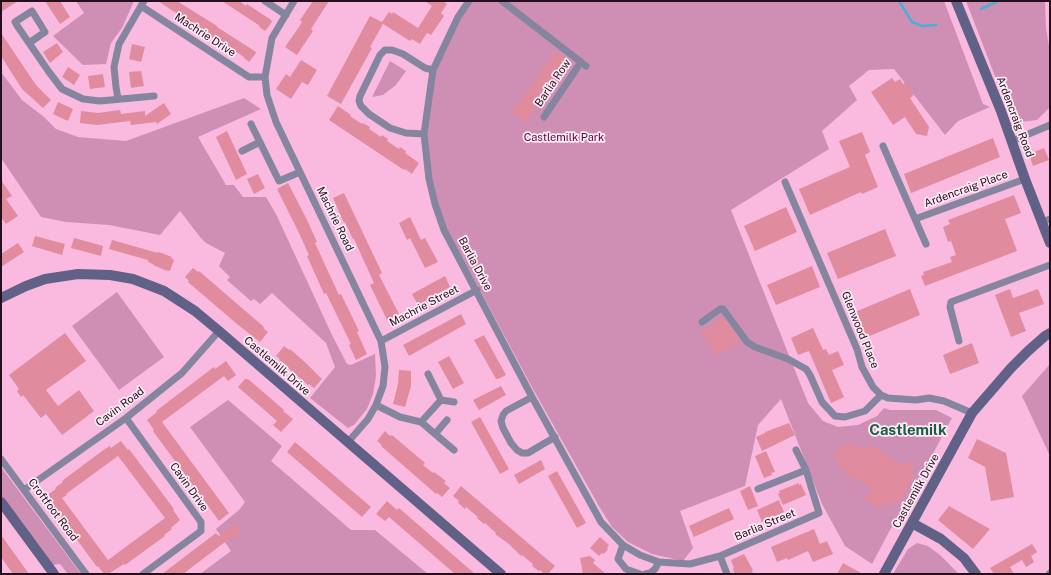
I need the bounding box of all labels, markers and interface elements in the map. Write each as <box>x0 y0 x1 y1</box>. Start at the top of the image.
street label: Machrie Drive <box>172 10 238 60</box>
street label: Barlia Row <box>532 57 574 109</box>
street label: Ardencraig Road <box>994 75 1036 159</box>
park label: Castlemilk Park <box>524 131 604 145</box>
street label: Ardencraig Place <box>922 168 1010 210</box>
street label: Machrie Road <box>314 185 356 253</box>
street label: Barlia Drive <box>455 235 495 293</box>
street label: Machrie Street <box>387 282 461 330</box>
street label: Glenwood Place <box>838 289 882 371</box>
street label: Castlemilk Drive <box>241 334 313 398</box>
street label: Cavin Road <box>93 385 147 429</box>
district label: Castlemilk <box>869 421 947 439</box>
street label: Castlemilk Drive <box>890 451 942 531</box>
street label: Cavin Drive <box>167 460 211 514</box>
street label: Croftfoot Road <box>25 476 81 544</box>
street label: Barlia Street <box>733 506 797 544</box>

